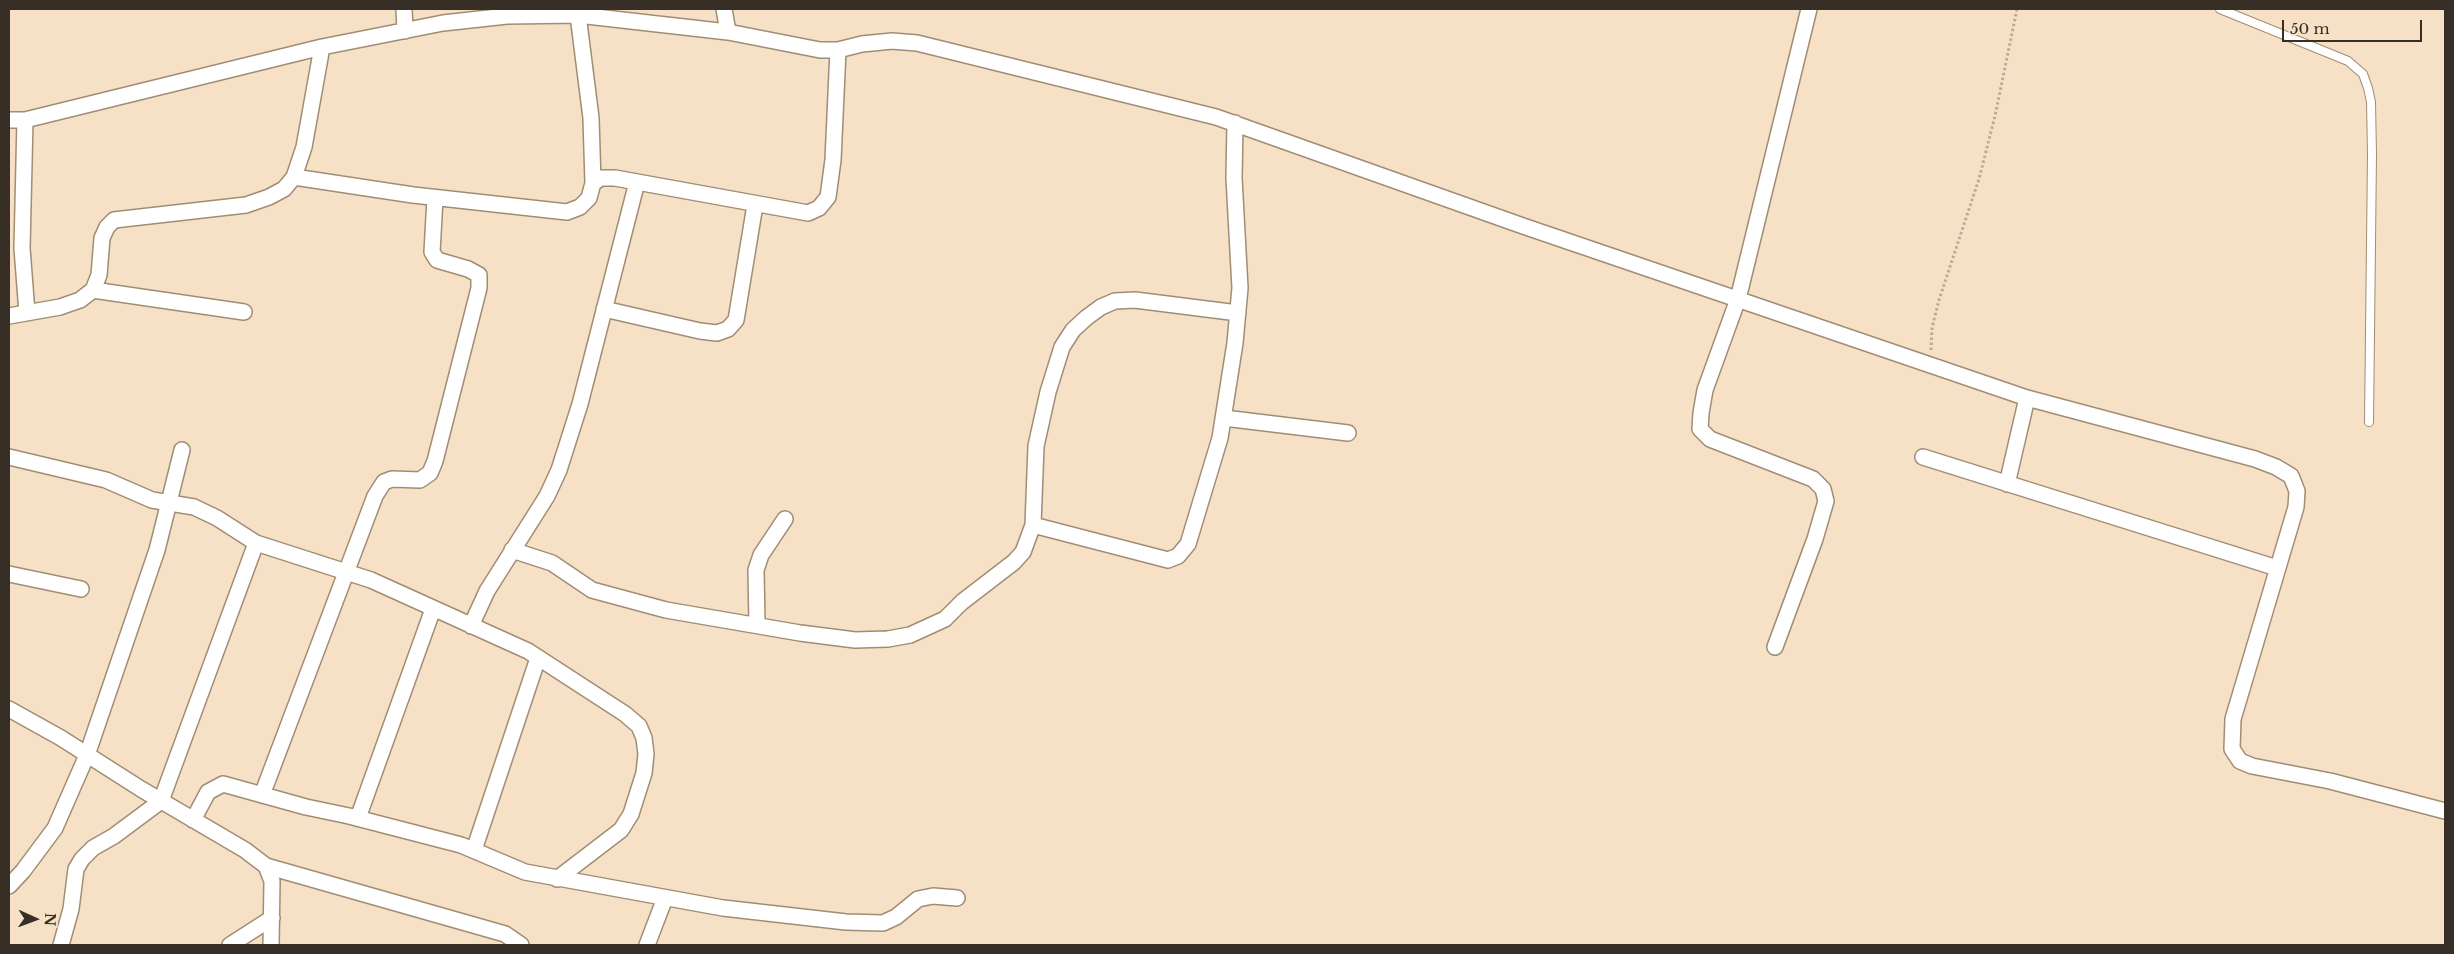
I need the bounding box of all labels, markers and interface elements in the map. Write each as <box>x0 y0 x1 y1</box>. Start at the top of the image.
scale bar <box>2284 10 2424 42</box>
text: 50 m <box>2290 19 2330 38</box>
north arrow <box>10 894 60 944</box>
text: N <box>41 913 59 926</box>

